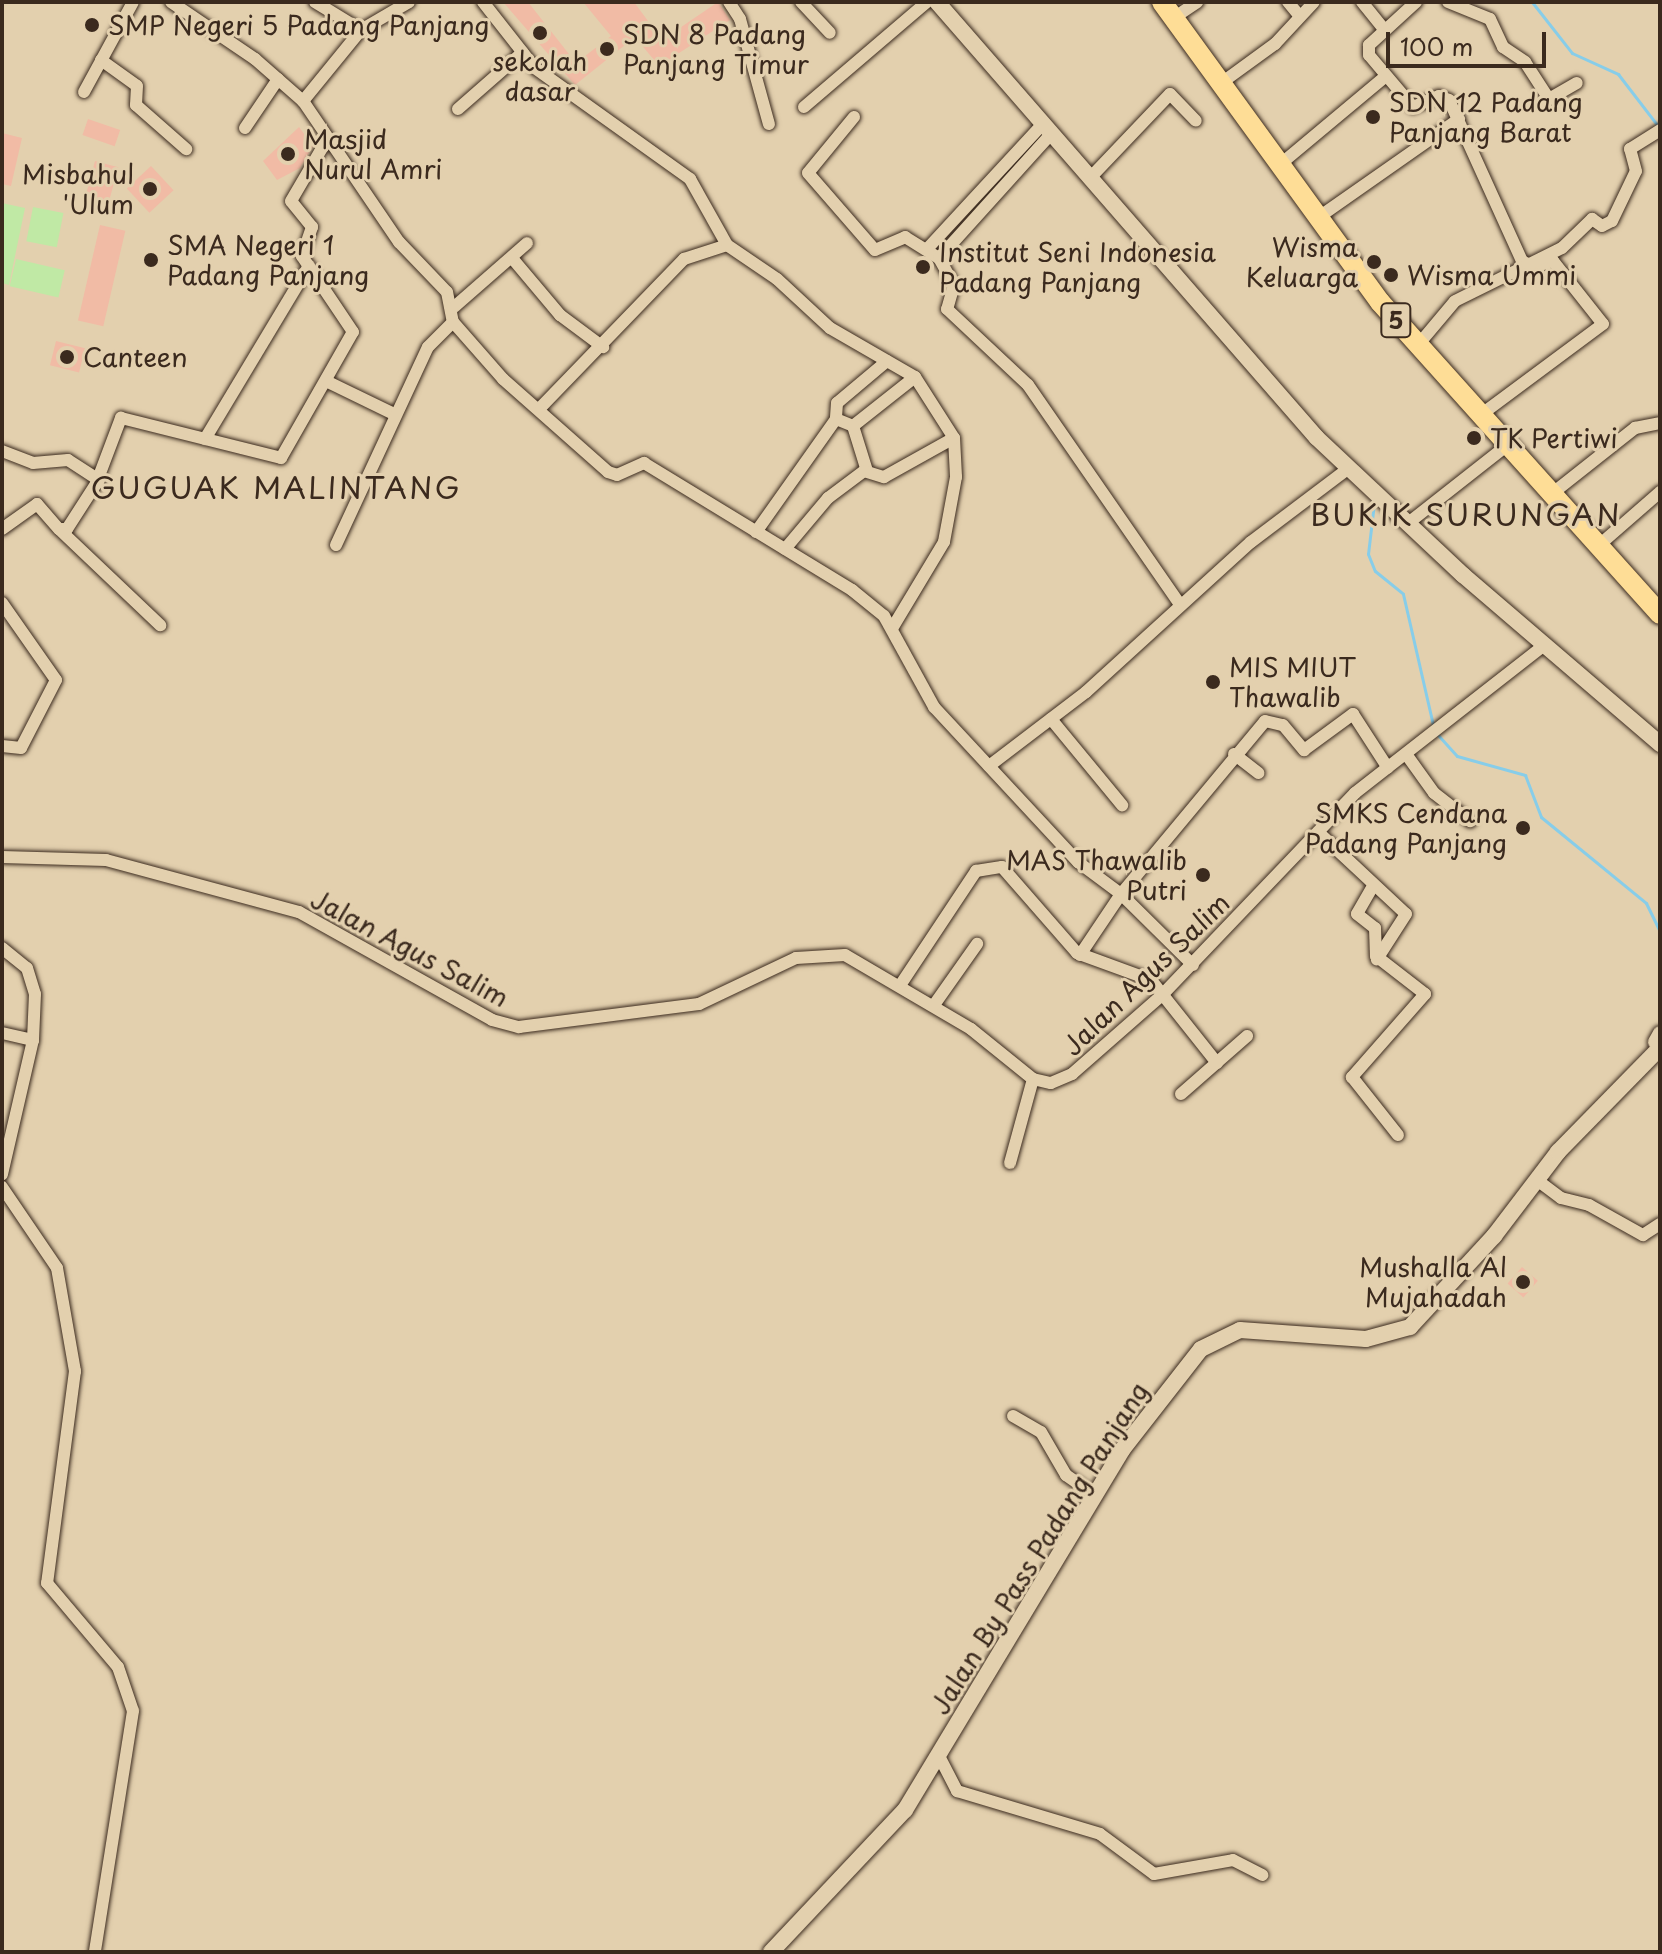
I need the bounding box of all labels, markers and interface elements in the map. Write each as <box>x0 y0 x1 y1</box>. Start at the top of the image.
place label: SMP Negeri 5 Padang Panjang <box>108 9 491 41</box>
marker: SMP Negeri 5 Padang Panjang <box>83 16 101 34</box>
scale bar <box>1390 16 1550 66</box>
place label: SDN 8 Padang Panjang Timur <box>623 18 808 80</box>
marker: sekolah dasar <box>531 24 549 42</box>
text: 100 m <box>1400 28 1473 64</box>
marker: SDN 8 Padang Panjang Timur <box>598 40 616 58</box>
place label: sekolah dasar <box>493 45 587 106</box>
place label: SDN 12 Padang Panjang Barat <box>1389 86 1586 148</box>
marker: SDN 12 Padang Panjang Barat <box>1364 108 1382 126</box>
place label: Masjid Nurul Amri <box>304 123 444 184</box>
marker: Masjid Nurul Amri <box>279 145 297 163</box>
place label: Misbahul 'Ulum <box>22 158 134 220</box>
marker: Misbahul 'Ulum <box>141 180 159 198</box>
place label: SMA Negeri 1 Padang Panjang <box>167 229 369 290</box>
place label: Wisma Keluarga <box>1246 231 1358 292</box>
place label: Institut Seni Indonesia Padang Panjang <box>939 236 1216 298</box>
marker: SMA Negeri 1 Padang Panjang <box>142 251 160 269</box>
marker: Wisma Keluarga <box>1365 253 1383 271</box>
marker: Institut Seni Indonesia Padang Panjang <box>914 258 932 276</box>
place label: Wisma Ummi <box>1407 259 1577 291</box>
marker: Wisma Ummi <box>1382 266 1400 284</box>
road number: 5 <box>1380 300 1412 340</box>
place label: Canteen <box>83 341 188 373</box>
marker: Canteen <box>58 348 76 366</box>
place label: TK Pertiwi <box>1490 422 1621 454</box>
marker: TK Pertiwi <box>1465 429 1483 447</box>
district label: GUGUAK MALINTANG <box>92 469 460 505</box>
district label: BUKIK SURUNGAN <box>1311 496 1621 532</box>
place label: MIS MIUT Thawalib <box>1229 651 1356 712</box>
marker: MIS MIUT Thawalib <box>1204 673 1222 691</box>
place label: SMKS Cendana Padang Panjang <box>1305 797 1507 858</box>
marker: SMKS Cendana Padang Panjang <box>1514 819 1532 837</box>
place label: MAS Thawalib Putri <box>1007 844 1187 906</box>
marker: MAS Thawalib Putri <box>1194 866 1212 884</box>
street label: Jalan Agus Salim <box>305 883 515 1013</box>
street label: Jalan Agus Salim <box>1056 886 1236 1062</box>
place label: Mushalla Al Mujahadah <box>1358 1251 1507 1312</box>
marker: Mushalla Al Mujahadah <box>1514 1273 1532 1291</box>
street label: Jalan By Pass Padang Panjang <box>924 1376 1154 1720</box>

